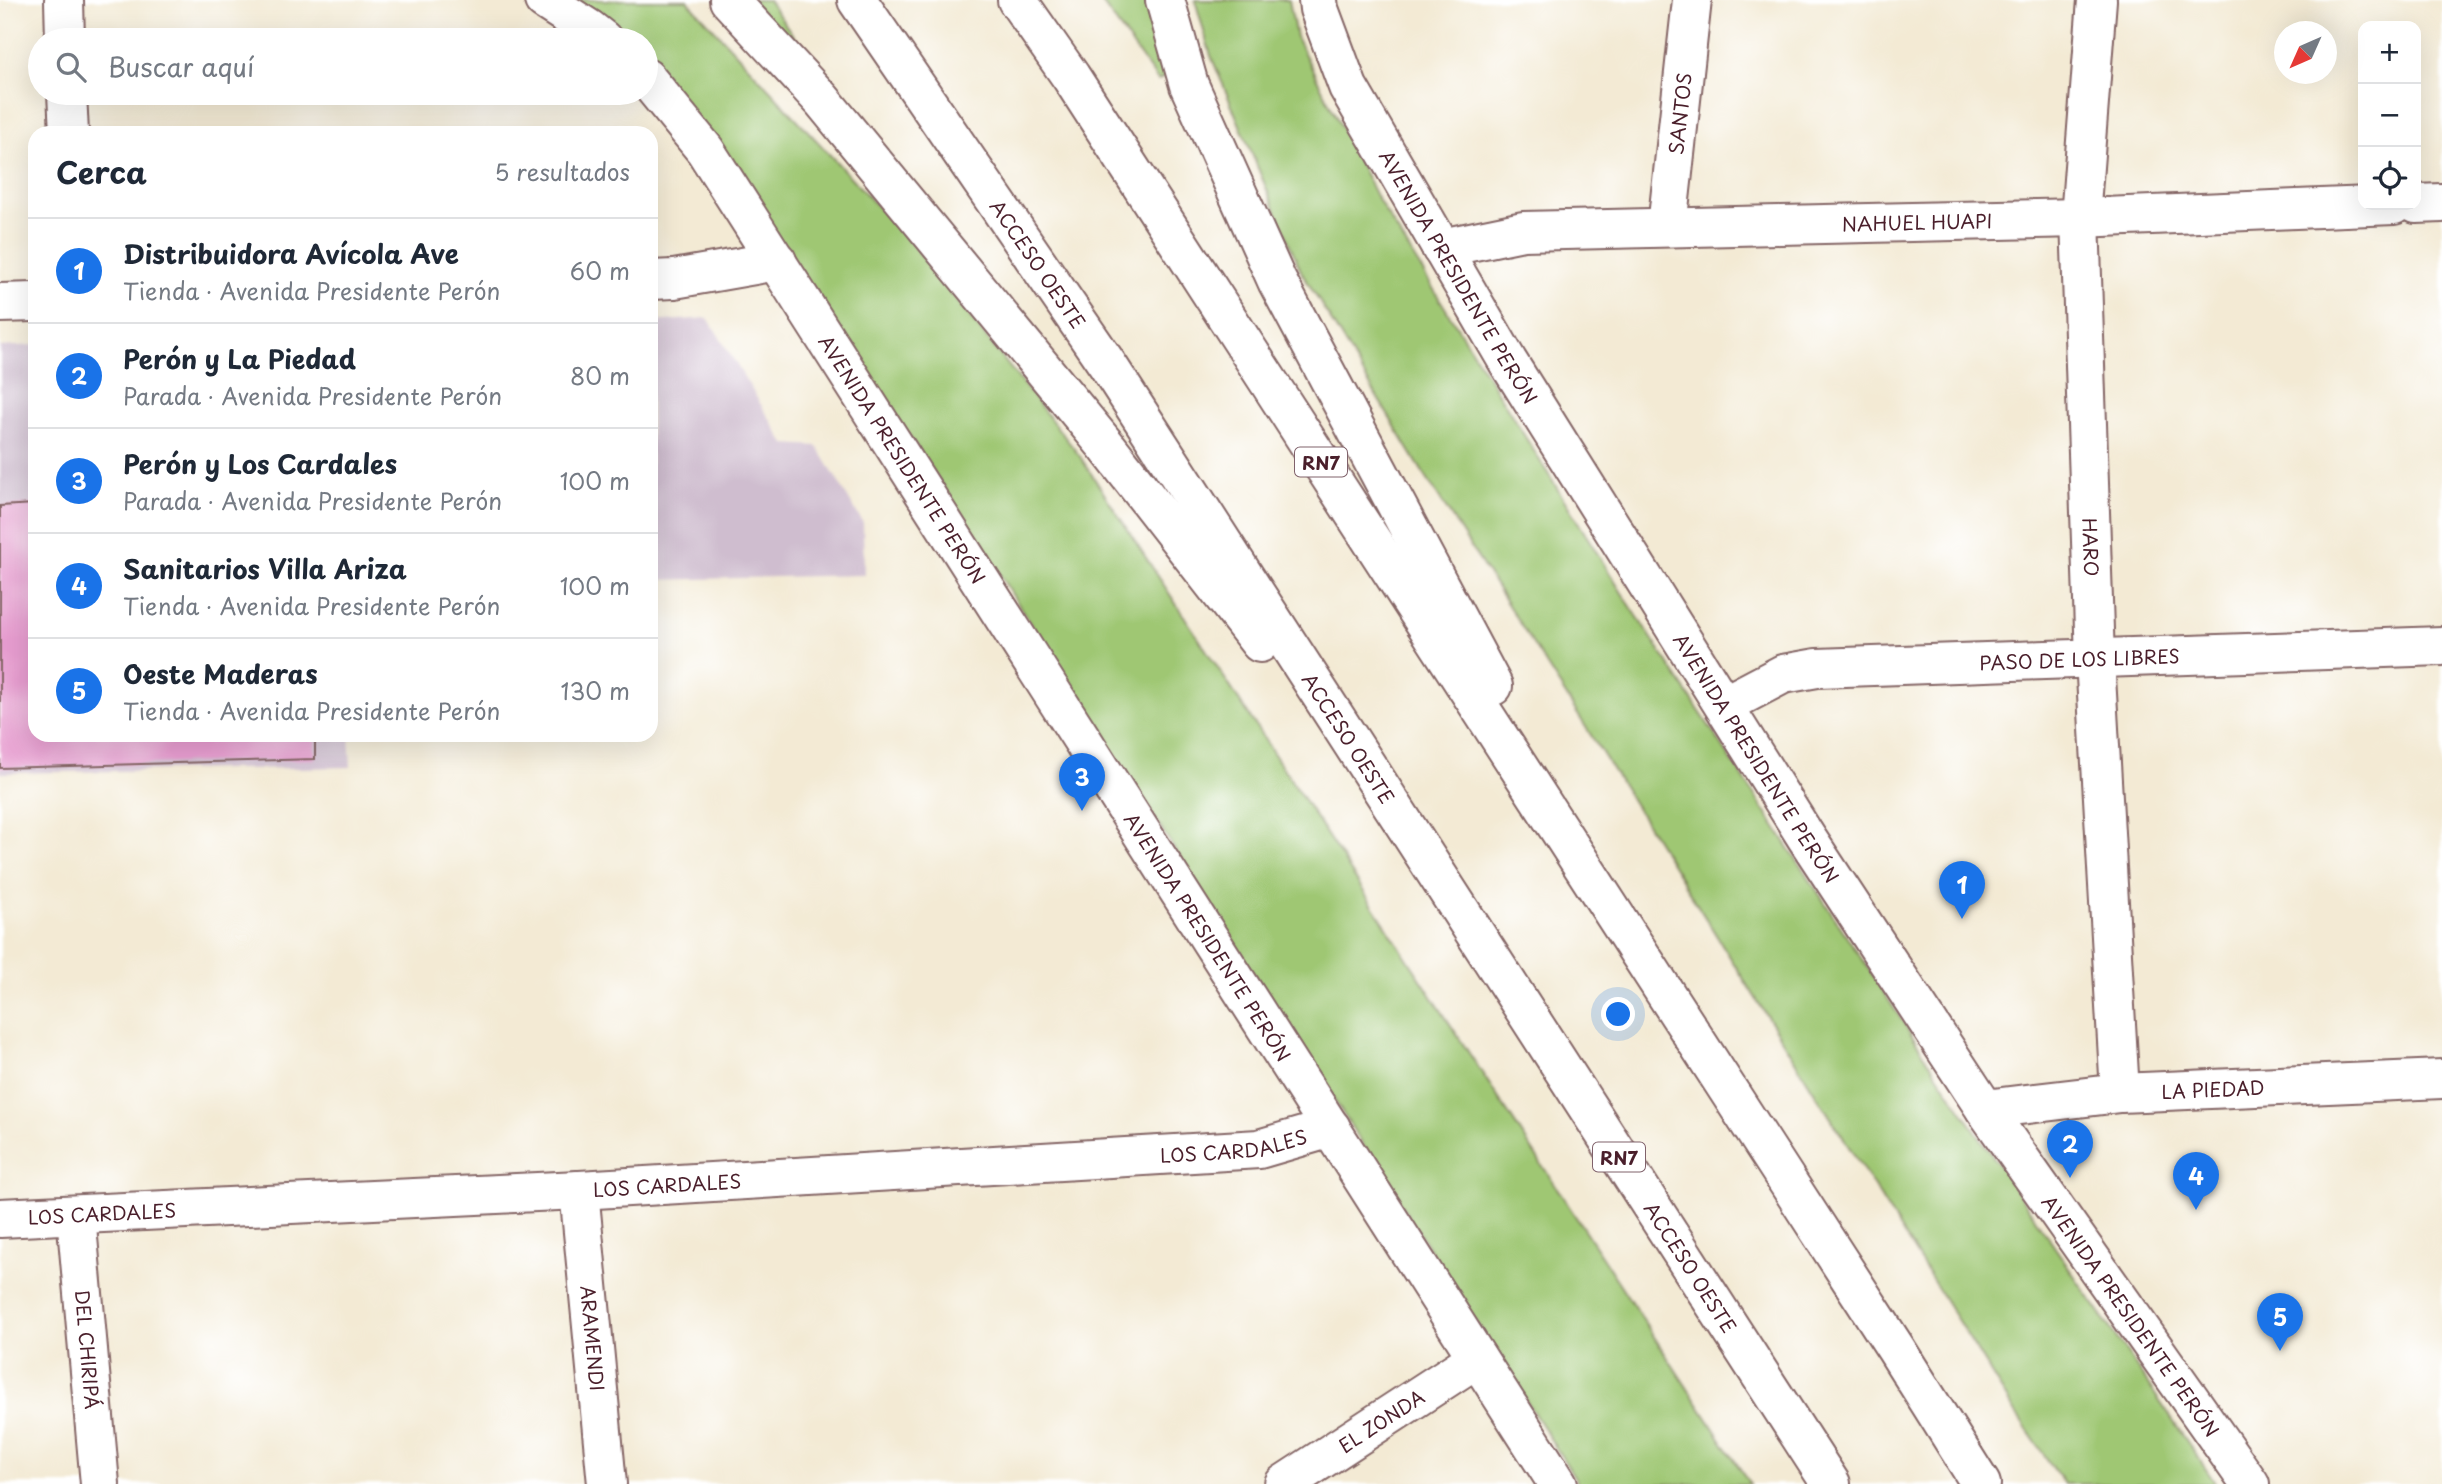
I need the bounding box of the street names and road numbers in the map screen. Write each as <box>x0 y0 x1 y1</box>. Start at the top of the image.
street label: SANTOS <box>1661 71 1698 156</box>
street label: AVENIDA PRESIDENTE PERÓN <box>1373 144 1545 409</box>
street label: ACCESO OESTE <box>984 194 1093 334</box>
street label: NAHUEL HUAPI <box>1842 206 1993 238</box>
street label: AVENIDA PRESIDENTE PERÓN <box>813 329 993 589</box>
road number: RN7 <box>1295 448 1347 476</box>
street label: HARO <box>2076 517 2106 577</box>
street label: AVENIDA PRESIDENTE PERÓN <box>1667 628 1846 888</box>
street label: PASO DE LOS LIBRES <box>1979 641 2181 676</box>
street label: ACCESO OESTE <box>1296 667 1402 809</box>
street label: AVENIDA PRESIDENTE PERÓN <box>1118 807 1298 1067</box>
street label: LA PIEDAD <box>2161 1073 2265 1105</box>
street label: LOS CARDALES <box>1159 1122 1310 1169</box>
road number: RN7 <box>1593 1142 1645 1172</box>
street label: LOS CARDALES <box>592 1166 742 1203</box>
street label: AVENIDA PRESIDENTE PERÓN <box>2036 1189 2226 1442</box>
street label: LOS CARDALES <box>27 1196 177 1231</box>
street label: ACCESO OESTE <box>1638 1196 1744 1338</box>
street label: ARAMENDI <box>574 1284 612 1392</box>
street label: DEL CHIRIPÁ <box>69 1289 107 1410</box>
street label: EL ZONDA <box>1333 1382 1430 1459</box>

